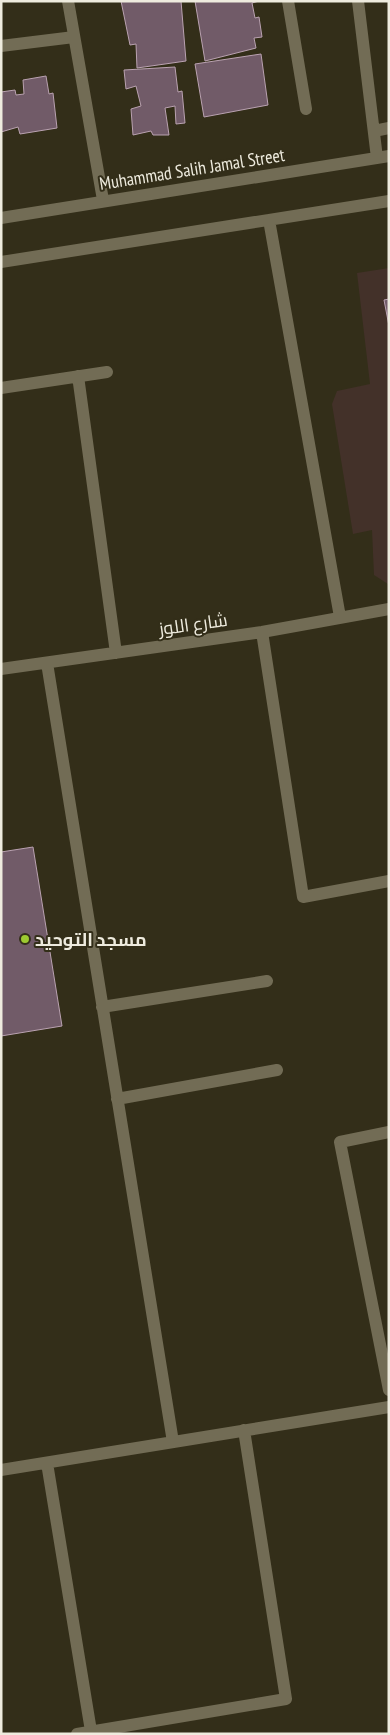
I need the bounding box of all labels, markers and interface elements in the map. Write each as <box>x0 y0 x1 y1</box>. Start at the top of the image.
street label: Muhammad Salih Jamal Street <box>98 143 286 195</box>
street label: شارع اللوز <box>156 608 229 641</box>
place label: مسجد التوحيد <box>35 928 147 951</box>
marker: مسجد التوحيد <box>19 933 31 945</box>

